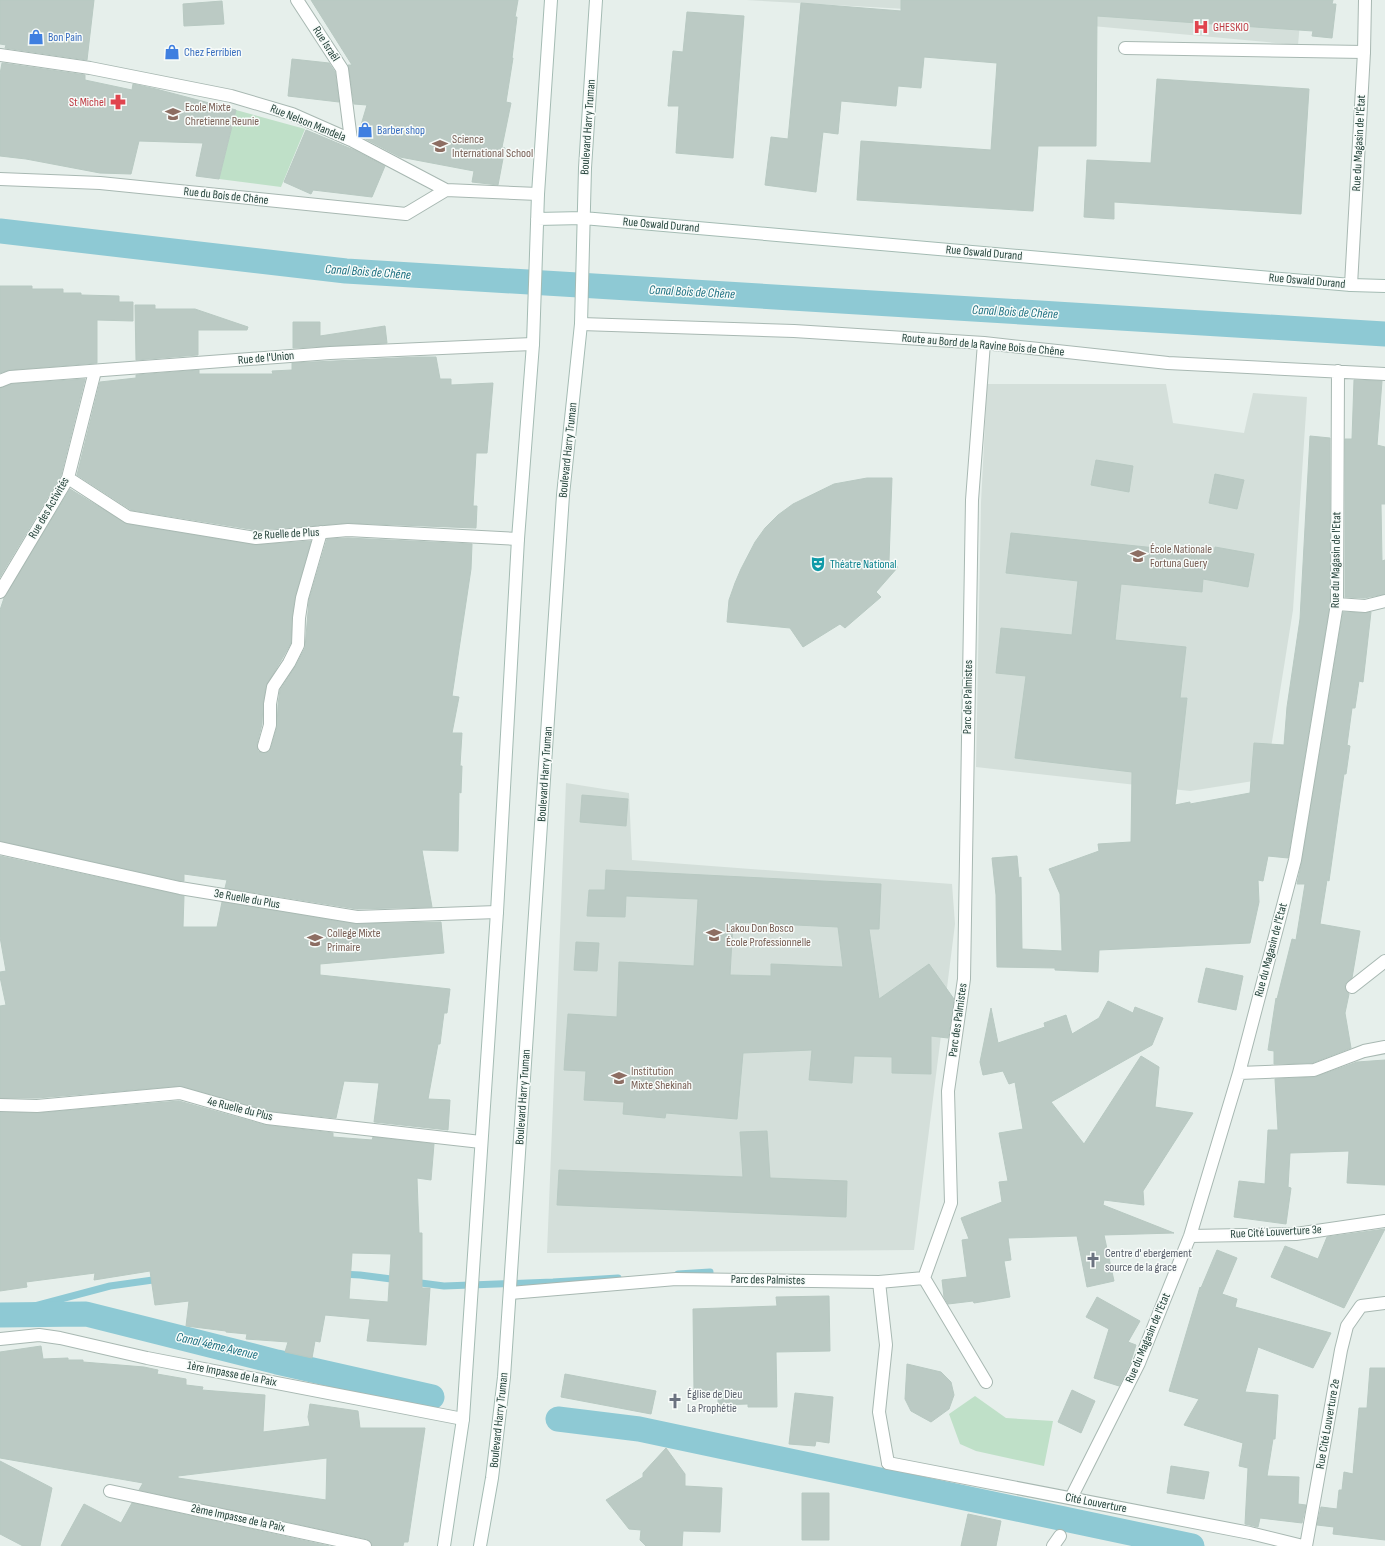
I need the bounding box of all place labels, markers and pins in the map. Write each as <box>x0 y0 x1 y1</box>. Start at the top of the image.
hospital icon: GHESKIO <box>1192 18 1210 36</box>
place label: GHESKIO <box>1213 20 1249 35</box>
shop icon: Bon Pain <box>27 28 45 46</box>
place label: Bon Pain <box>48 30 82 45</box>
shop icon: Chez Ferribien <box>163 43 181 61</box>
place label: Chez Ferribien <box>184 45 242 60</box>
pharmacy icon: St Michel <box>109 93 127 111</box>
place label: St Michel <box>69 95 106 110</box>
place label: Ecole Mixte Chretienne Reunie <box>185 100 259 129</box>
school or university icon: Ecole Mixte Chretienne Reunie <box>164 105 182 123</box>
shop icon: Barber shop <box>356 121 374 139</box>
place label: Barber shop <box>377 123 425 138</box>
place label: Science International School <box>452 132 533 161</box>
school or university icon: Science International School <box>431 137 449 155</box>
place label: École Nationale Fortuna Guery <box>1150 542 1212 571</box>
school or university icon: École Nationale Fortuna Guery <box>1129 547 1147 565</box>
theatre icon: Théatre National <box>809 555 827 573</box>
place label: Théatre National <box>830 557 897 572</box>
place label: Lakou Don Bosco École Professionnelle <box>726 921 811 950</box>
place label: College Mixte Primaire <box>327 926 381 955</box>
school or university icon: Lakou Don Bosco École Professionnelle <box>705 926 723 944</box>
school or university icon: College Mixte Primaire <box>306 931 324 949</box>
place label: Institution Mixte Shekinah <box>631 1064 692 1093</box>
school or university icon: Institution Mixte Shekinah <box>610 1069 628 1087</box>
place label: Centre d' ebergement source de la grace <box>1105 1246 1192 1275</box>
church icon: Centre d' ebergement source de la grace <box>1084 1251 1102 1269</box>
place label: Église de Dieu La Prophétie <box>687 1387 742 1416</box>
church icon: Église de Dieu La Prophétie <box>666 1392 684 1410</box>

